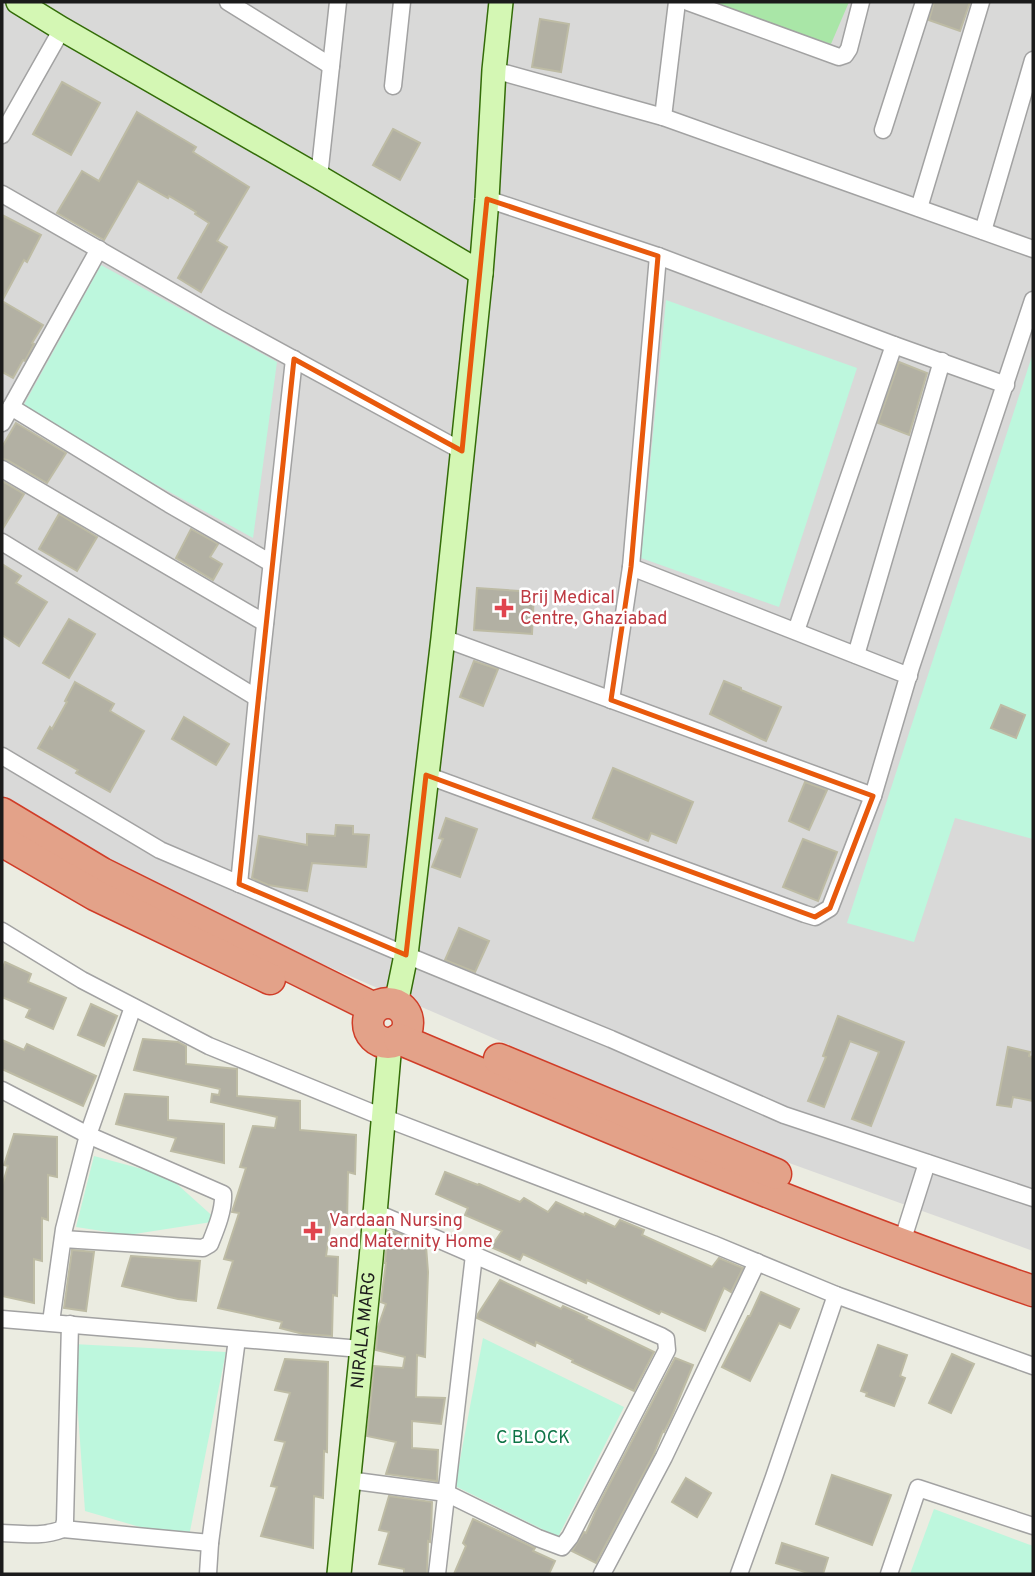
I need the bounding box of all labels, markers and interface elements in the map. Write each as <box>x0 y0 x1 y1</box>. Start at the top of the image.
place label: Brij Medical Centre, Ghaziabad <box>520 587 667 631</box>
marker: Brij Medical Centre, Ghaziabad <box>494 598 514 618</box>
place label: Vardaan Nursing and Maternity Home <box>329 1210 493 1254</box>
marker: Vardaan Nursing and Maternity Home <box>303 1221 323 1241</box>
street label: NIRALA MARG <box>346 1271 381 1390</box>
park label: C BLOCK <box>496 1427 570 1450</box>

